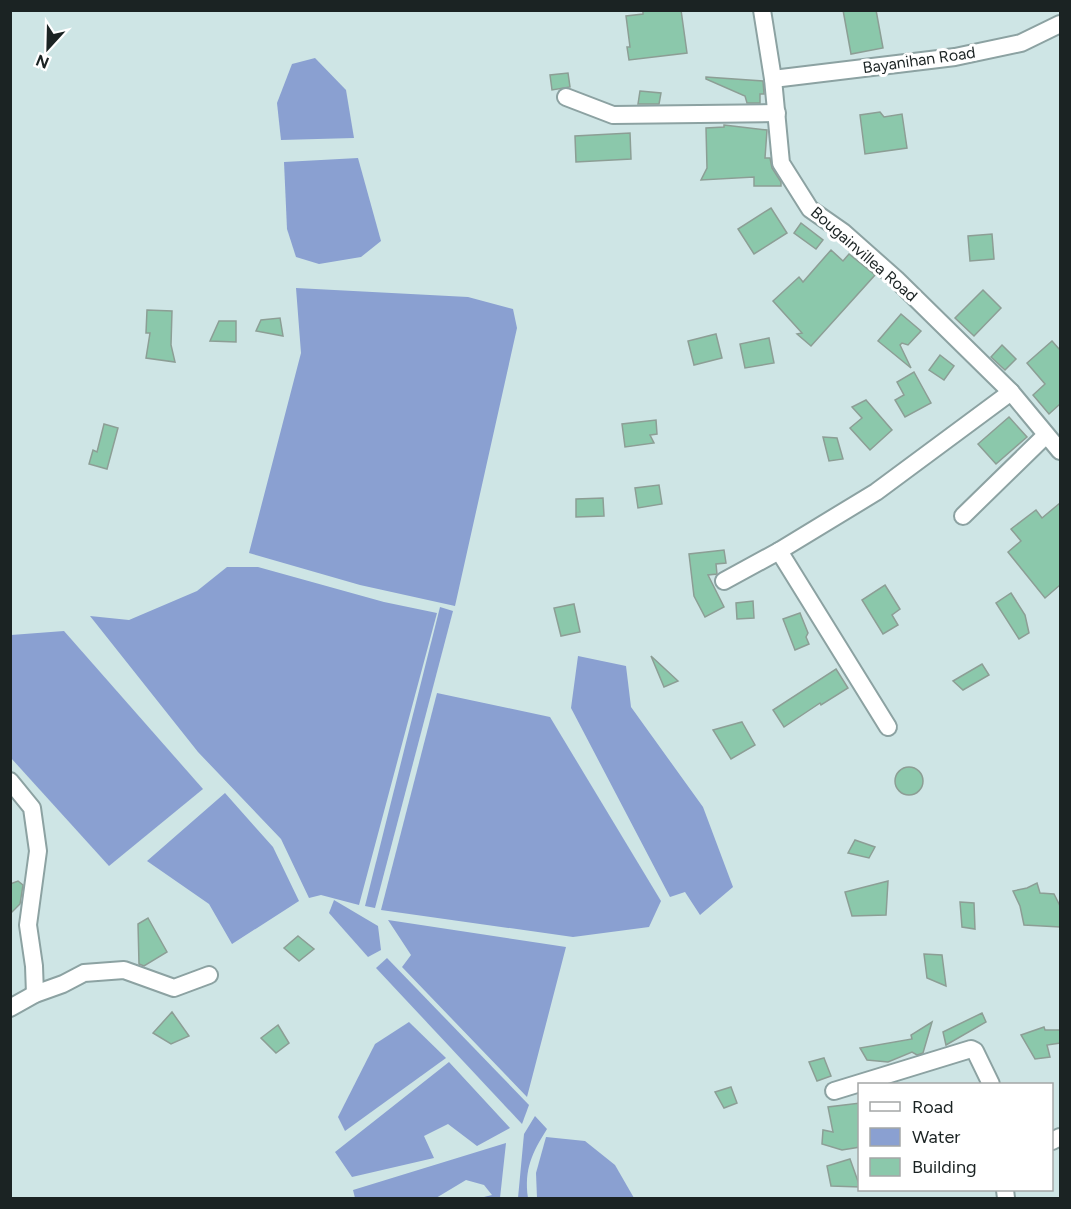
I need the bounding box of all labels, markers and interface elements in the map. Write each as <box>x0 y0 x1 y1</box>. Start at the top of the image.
north arrow <box>18 18 78 78</box>
street label: Bayanihan Road <box>861 43 977 77</box>
text: N <box>33 50 52 73</box>
street label: Bougainvillea Road <box>807 203 921 305</box>
legend <box>858 1083 1053 1191</box>
text: Road <box>912 1096 953 1118</box>
text: Water <box>912 1126 960 1148</box>
text: Building <box>912 1156 977 1178</box>

